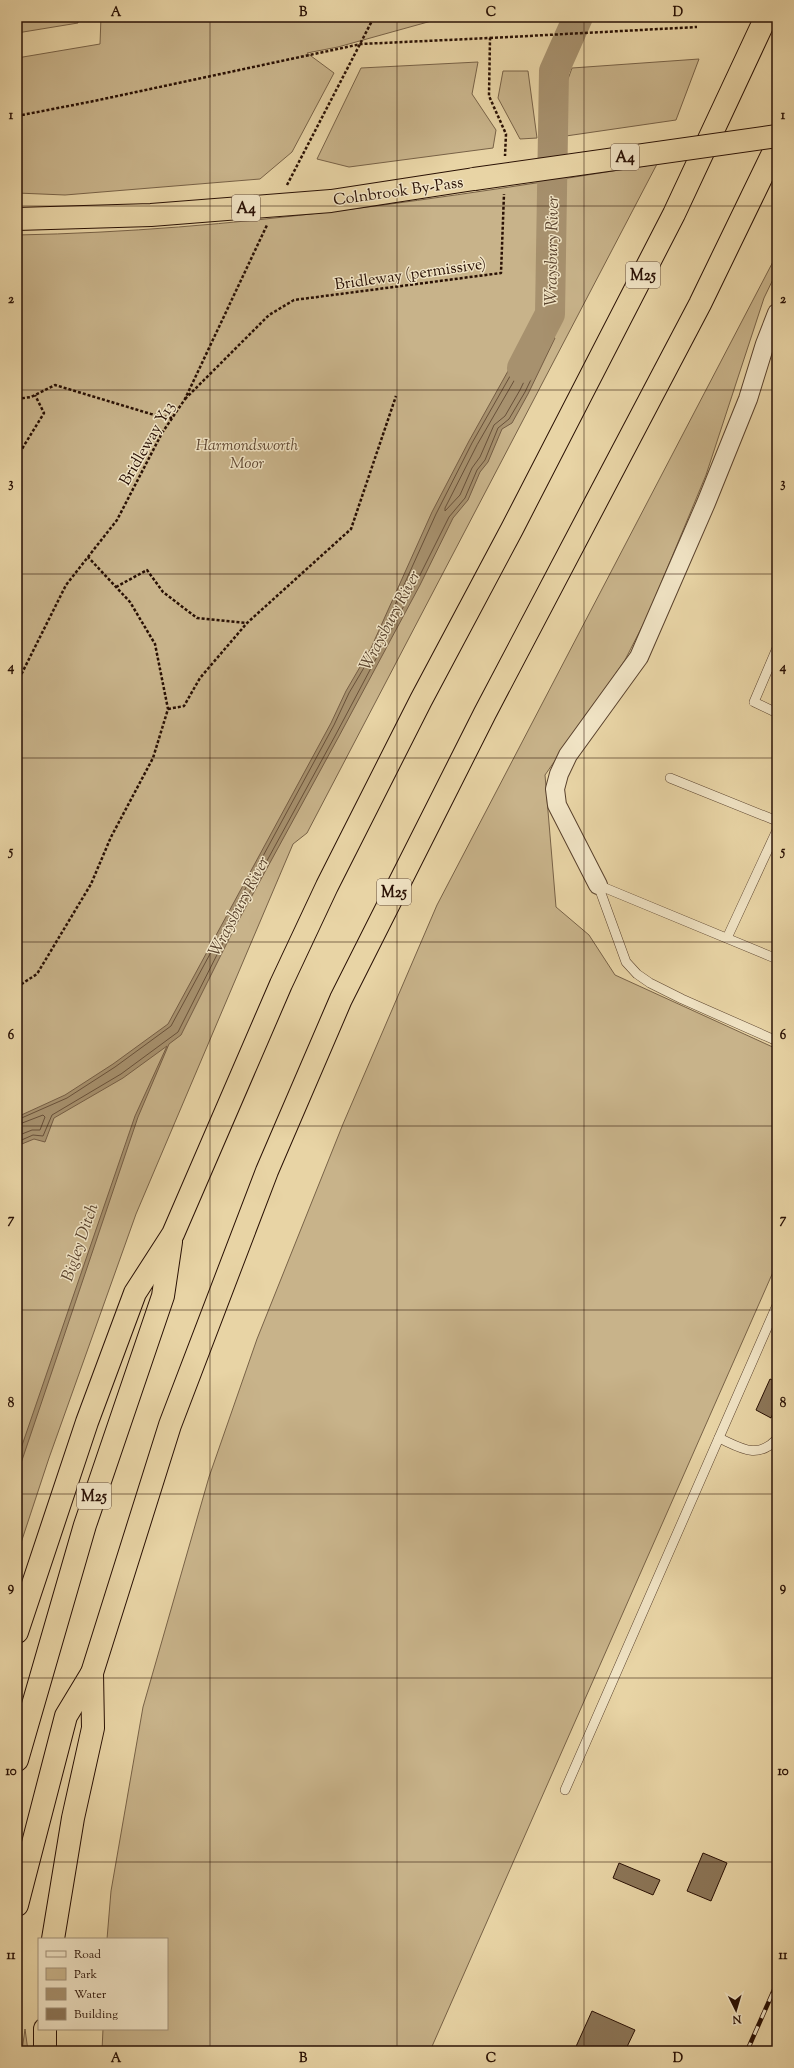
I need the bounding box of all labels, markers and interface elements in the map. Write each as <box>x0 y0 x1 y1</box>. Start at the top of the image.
text: A <box>111 4 122 22</box>
text: B <box>299 4 308 22</box>
text: C <box>486 4 496 22</box>
text: D <box>673 4 683 22</box>
text: 1 <box>9 107 14 125</box>
text: 1 <box>781 107 786 125</box>
road number: A4 <box>611 144 639 170</box>
street label: Colnbrook By-Pass <box>332 172 465 213</box>
road number: A4 <box>232 195 260 221</box>
water label: Wraysbury River <box>540 196 566 306</box>
street label: Bridleway (permissive) <box>333 253 488 297</box>
road number: M25 <box>626 262 660 288</box>
text: 2 <box>8 291 15 309</box>
text: 2 <box>780 291 787 309</box>
street label: Bridleway Y13 <box>115 398 182 491</box>
park label: Harmondsworth Moor <box>196 435 298 476</box>
text: 3 <box>8 475 14 493</box>
text: 3 <box>780 475 786 493</box>
water label: Wraysbury River <box>354 567 427 675</box>
text: 4 <box>7 659 15 677</box>
text: 4 <box>779 659 787 677</box>
text: 5 <box>8 843 14 861</box>
text: 5 <box>780 843 786 861</box>
water label: Wraysbury River <box>203 853 276 961</box>
road number: M25 <box>377 879 411 905</box>
text: 6 <box>8 1027 15 1045</box>
text: 6 <box>780 1027 787 1045</box>
water label: Bigley Ditch <box>56 1200 106 1285</box>
text: 7 <box>8 1211 15 1229</box>
text: 7 <box>780 1211 787 1229</box>
text: 8 <box>8 1395 15 1413</box>
text: 8 <box>780 1395 787 1413</box>
road number: M25 <box>77 1483 111 1509</box>
text: 9 <box>8 1579 15 1597</box>
text: 9 <box>780 1579 787 1597</box>
text: 10 <box>5 1763 17 1781</box>
text: 10 <box>777 1763 789 1781</box>
legend <box>38 1938 168 2030</box>
text: Road <box>74 1946 101 1964</box>
text: 11 <box>7 1947 16 1965</box>
text: 11 <box>779 1947 788 1965</box>
text: Park <box>74 1966 97 1984</box>
text: Water <box>74 1986 107 2004</box>
north arrow <box>716 1990 756 2030</box>
text: Building <box>74 2006 118 2024</box>
text: N <box>731 2011 743 2027</box>
text: A <box>111 2050 122 2068</box>
text: B <box>299 2050 308 2068</box>
text: C <box>486 2050 496 2068</box>
text: D <box>673 2050 683 2068</box>

